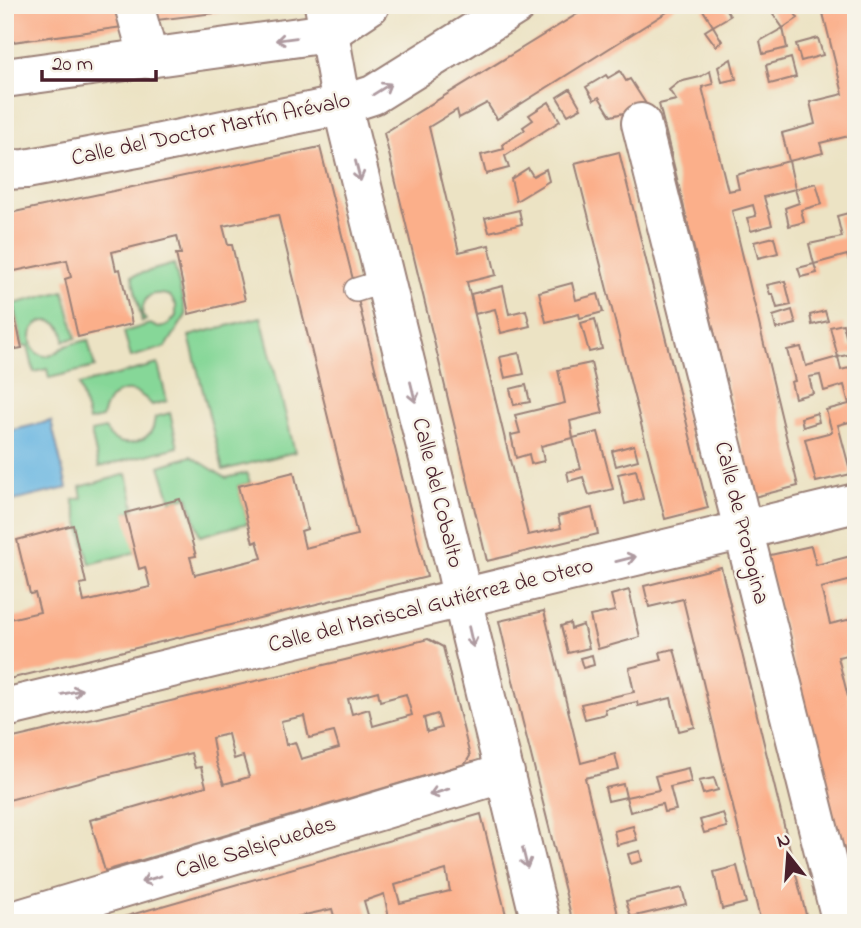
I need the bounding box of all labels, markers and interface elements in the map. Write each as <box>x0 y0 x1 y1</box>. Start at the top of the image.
one-way arrow <box>276 33 298 46</box>
scale bar <box>42 38 156 82</box>
text: 20 m <box>52 50 93 80</box>
one-way arrow <box>372 82 392 96</box>
street label: Calle del Doctor Martín Arévalo <box>68 84 354 176</box>
one-way arrow <box>352 159 365 182</box>
one-way arrow <box>407 380 420 403</box>
street label: Calle del Cobalto <box>402 414 472 572</box>
street label: Calle de Protogina <box>704 438 777 608</box>
street label: Calle del Mariscal Gutiérrez de Otero <box>265 550 597 662</box>
one-way arrow <box>614 552 637 565</box>
one-way arrow <box>465 625 478 648</box>
one-way arrow <box>60 685 83 698</box>
one-way arrow <box>429 787 451 800</box>
street label: Calle Salsipuedes <box>172 808 340 888</box>
north arrow <box>752 820 822 890</box>
text: N <box>774 826 794 856</box>
one-way arrow <box>519 846 533 869</box>
one-way arrow <box>141 874 163 886</box>

